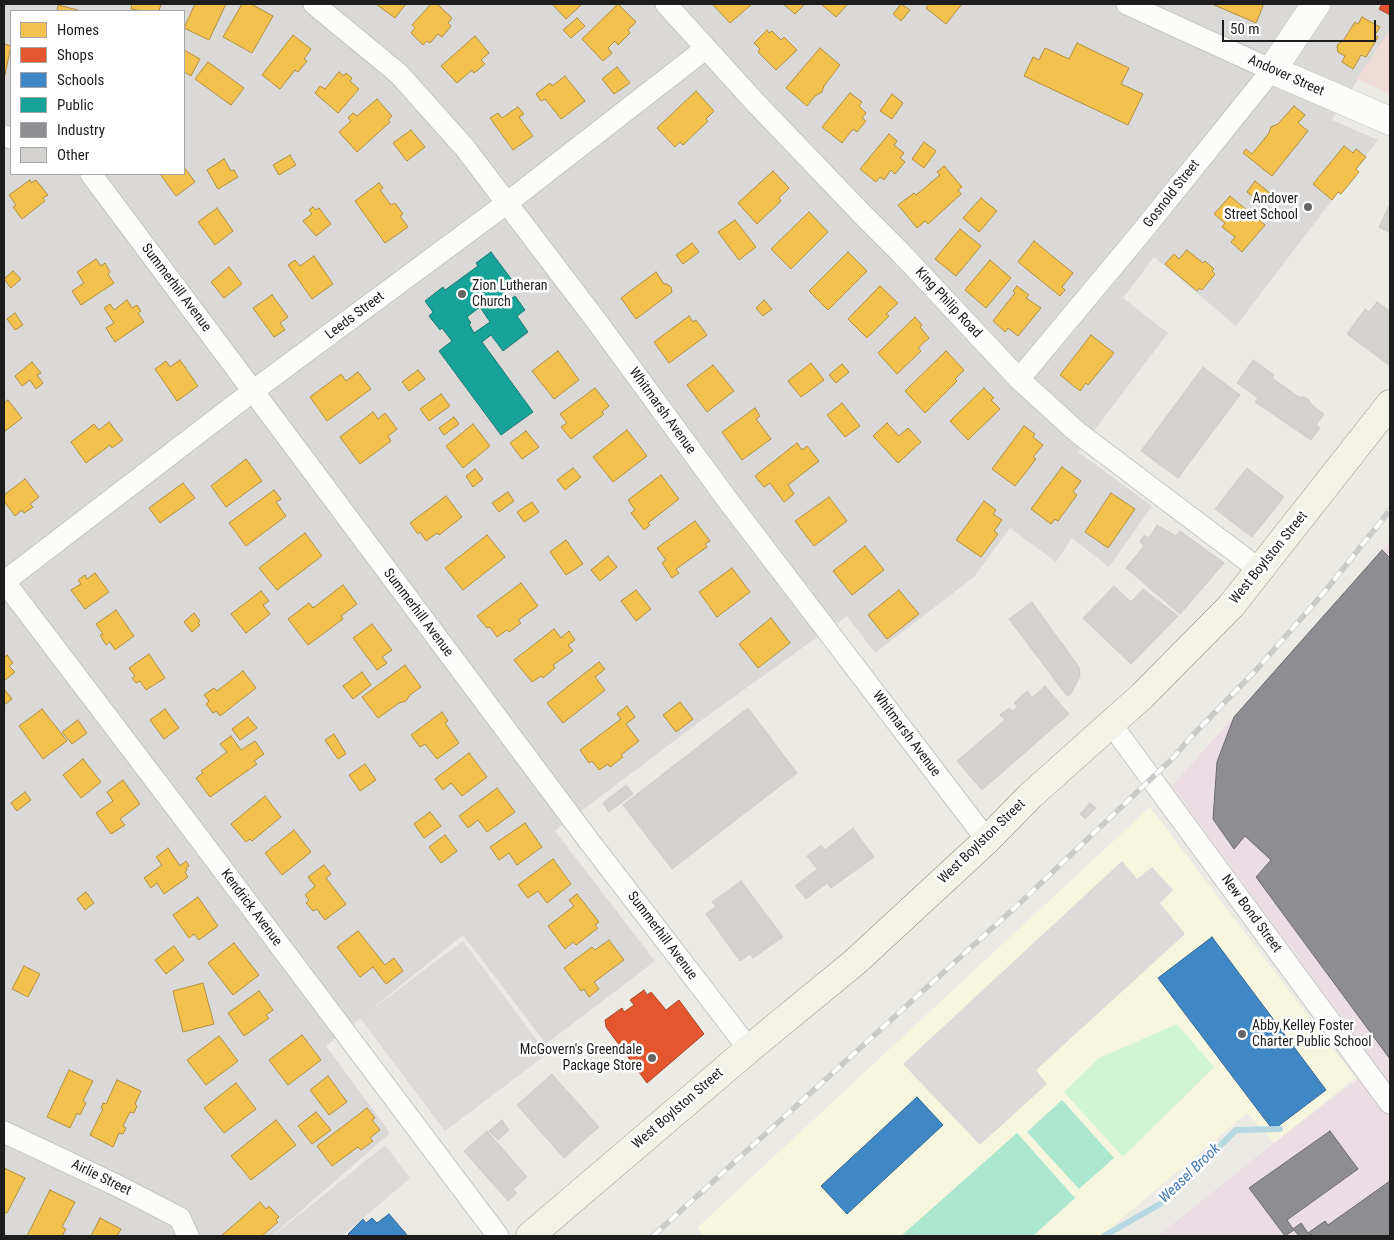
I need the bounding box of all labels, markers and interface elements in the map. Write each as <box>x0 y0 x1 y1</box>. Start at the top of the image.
legend <box>10 10 185 175</box>
scale bar <box>1224 10 1378 42</box>
text: 50 m <box>1230 20 1260 38</box>
text: Homes <box>57 21 99 39</box>
text: Shops <box>57 46 94 64</box>
street label: Andover Street <box>1245 52 1327 100</box>
text: Schools <box>57 71 104 89</box>
text: Public <box>57 96 94 114</box>
text: Industry <box>57 121 105 139</box>
text: Other <box>57 146 89 164</box>
street label: Gosnold Street <box>1140 157 1204 231</box>
place label: Andover Street School <box>1224 191 1298 223</box>
marker: Andover Street School <box>1302 201 1314 213</box>
street label: Summerhill Avenue <box>137 241 215 335</box>
street label: King Philip Road <box>911 264 985 342</box>
place label: Zion Lutheran Church <box>472 278 548 310</box>
street label: Leeds Street <box>322 288 388 344</box>
marker: Zion Lutheran Church <box>456 288 468 300</box>
street label: Whitmarsh Avenue <box>625 364 699 458</box>
street label: West Boylston Street <box>1226 508 1312 608</box>
street label: Summerhill Avenue <box>379 566 457 660</box>
street label: Whitmarsh Avenue <box>868 688 944 780</box>
street label: West Boylston Street <box>935 796 1029 888</box>
street label: Kendrick Avenue <box>217 866 285 950</box>
street label: New Bond Street <box>1217 872 1285 956</box>
street label: Summerhill Avenue <box>623 889 701 983</box>
place label: Abby Kelley Foster Charter Public School <box>1252 1018 1371 1050</box>
marker: Abby Kelley Foster Charter Public School <box>1236 1028 1248 1040</box>
place label: McGovern's Greendale Package Store <box>520 1042 642 1074</box>
marker: McGovern's Greendale Package Store <box>646 1052 658 1064</box>
street label: West Boylston Street <box>629 1065 727 1153</box>
water label: Weasel Brook <box>1156 1140 1224 1208</box>
street label: Airlie Street <box>68 1156 134 1200</box>

